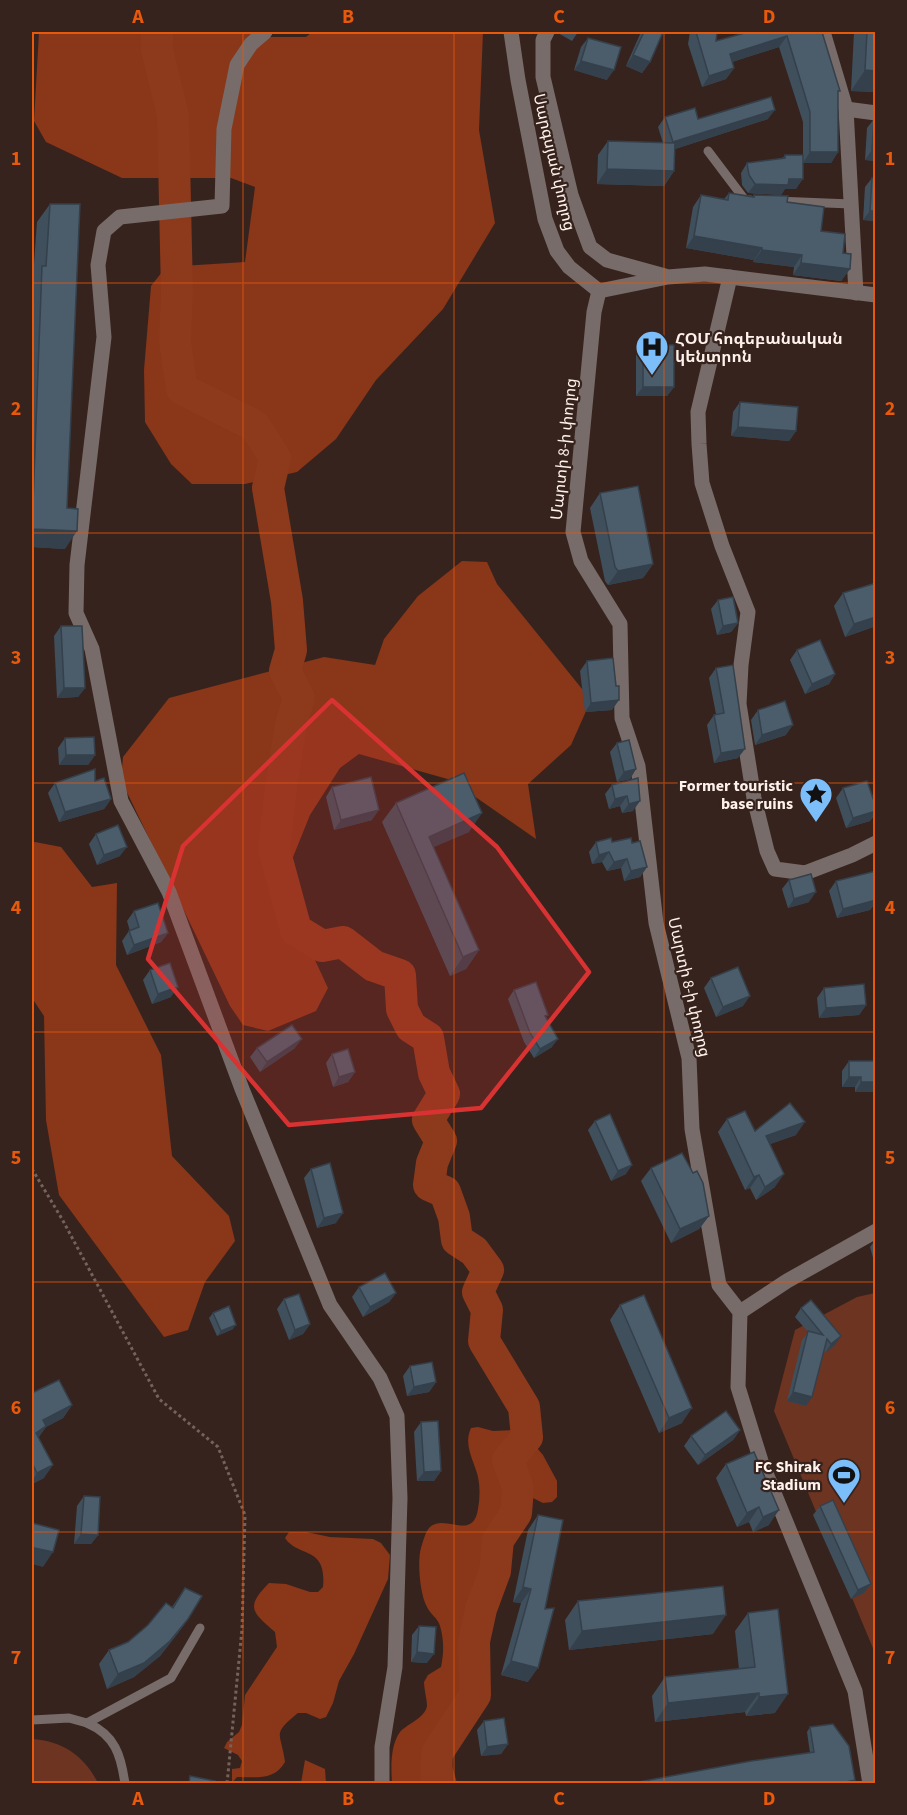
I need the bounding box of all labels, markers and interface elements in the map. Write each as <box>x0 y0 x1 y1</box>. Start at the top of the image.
text: A <box>131 3 144 31</box>
text: B <box>342 3 354 31</box>
text: C <box>553 3 565 31</box>
text: D <box>763 3 775 31</box>
street label: Սարգսյան փողոց <box>528 91 581 233</box>
text: 1 <box>11 145 21 173</box>
text: 1 <box>885 145 895 173</box>
place label: ՀՕՄ հոգեբանական կենտրոն <box>675 328 843 368</box>
hospital icon: ՀՕՄ հոգեբանական կենտրոն <box>634 329 670 376</box>
street label: Մարտի 8-ի փողոց <box>546 377 582 521</box>
text: 2 <box>11 395 21 423</box>
text: 2 <box>885 395 895 423</box>
text: 3 <box>11 644 21 672</box>
text: 3 <box>885 644 895 672</box>
place label: Former touristic base ruins <box>679 775 794 815</box>
place icon: Former touristic base ruins <box>798 776 834 823</box>
text: 4 <box>11 894 22 922</box>
text: 4 <box>885 894 896 922</box>
street label: Մարտի 8-ի փողոց <box>662 915 716 1059</box>
text: 5 <box>11 1144 21 1172</box>
text: 5 <box>885 1144 895 1172</box>
text: 6 <box>11 1394 21 1422</box>
text: 6 <box>885 1394 895 1422</box>
place label: FC Shirak Stadium <box>755 1456 821 1496</box>
sports icon: FC Shirak Stadium <box>826 1457 862 1504</box>
text: 7 <box>11 1644 21 1672</box>
text: 7 <box>885 1644 895 1672</box>
text: A <box>131 1785 144 1813</box>
text: B <box>342 1785 354 1813</box>
text: C <box>553 1785 565 1813</box>
text: D <box>763 1785 775 1813</box>

